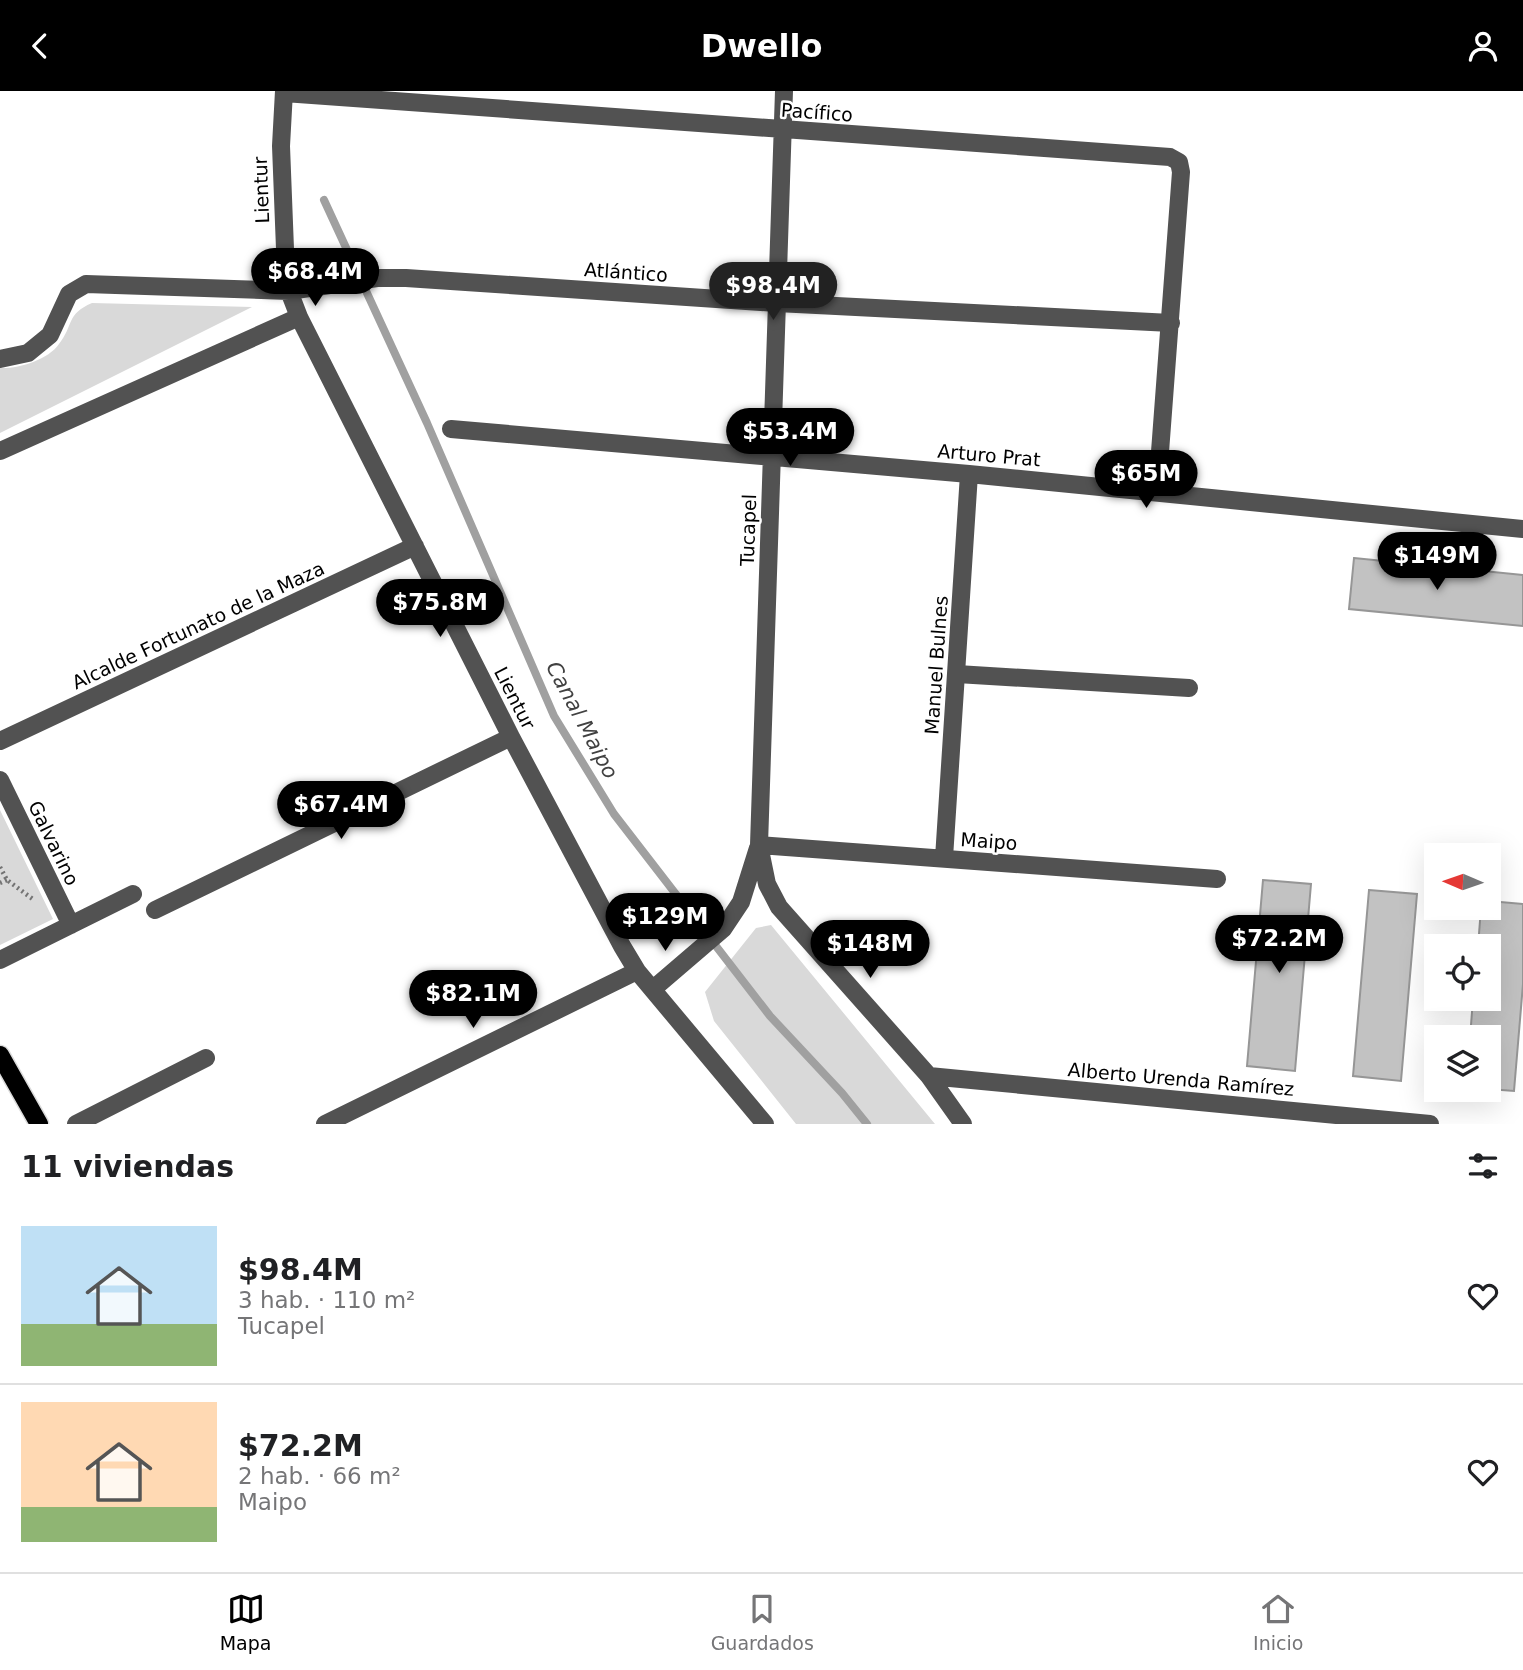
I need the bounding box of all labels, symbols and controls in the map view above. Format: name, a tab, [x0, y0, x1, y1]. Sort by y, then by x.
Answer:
icon: back	[21, 27, 59, 65]
text: Dwello	[701, 27, 822, 65]
icon: person	[1464, 27, 1502, 65]
street label: Pacífico	[780, 99, 854, 125]
street label: Lientur	[249, 156, 273, 224]
pin: $68.4M	[258, 249, 372, 308]
text: $68.4M	[267, 258, 363, 284]
street label: Atlántico	[583, 258, 669, 286]
pin: $98.4M	[716, 263, 830, 322]
text: $98.4M	[725, 272, 821, 298]
pin: $53.4M	[733, 409, 847, 468]
text: $53.4M	[742, 418, 838, 444]
street label: Arturo Prat	[937, 440, 1041, 470]
pin: $65M	[1105, 451, 1187, 510]
text: $65M	[1111, 460, 1181, 486]
street label: Tucapel	[736, 494, 760, 567]
pin: $149M	[1388, 533, 1486, 592]
text: $149M	[1394, 542, 1480, 568]
street label: Alcalde Fortunato de la Maza	[68, 557, 328, 693]
pin: $75.8M	[383, 580, 497, 639]
text: $75.8M	[392, 589, 488, 615]
street label: Manuel Bulnes	[920, 595, 952, 735]
water label: Canal Maipo	[541, 657, 623, 783]
street label: Lientur	[490, 663, 540, 733]
pin: $67.4M	[284, 781, 398, 841]
text: $67.4M	[293, 791, 389, 817]
street label: Galvarino	[24, 797, 84, 889]
street label: Maipo	[960, 828, 1018, 854]
north arrow	[1424, 843, 1502, 921]
map controls	[1424, 843, 1501, 1102]
pin: $129M	[616, 893, 714, 953]
text: $129M	[622, 903, 708, 929]
pin: $72.2M	[1222, 915, 1336, 975]
pin: $148M	[821, 921, 919, 980]
text: $72.2M	[1231, 925, 1327, 951]
text: $148M	[827, 930, 913, 956]
button: locate	[1424, 934, 1501, 1011]
pin: $82.1M	[416, 971, 530, 1030]
text: $82.1M	[425, 980, 521, 1006]
button: layers	[1424, 1025, 1501, 1102]
street label: Alberto Urenda Ramírez	[1067, 1058, 1295, 1100]
icon: filters	[1464, 1147, 1502, 1185]
text: 11 viviendas	[21, 1149, 234, 1184]
text: $98.4M	[238, 1252, 363, 1287]
icon: home	[77, 1254, 161, 1338]
icon: heart	[1464, 1277, 1502, 1315]
text: 3 hab. · 110 m²	[238, 1287, 415, 1313]
text: Tucapel	[238, 1313, 325, 1339]
text: $72.2M	[238, 1428, 363, 1463]
icon: home	[77, 1430, 161, 1514]
icon: heart	[1464, 1453, 1502, 1491]
text: 2 hab. · 66 m²	[238, 1463, 401, 1489]
text: Maipo	[238, 1489, 307, 1515]
tab: Mapa	[220, 1590, 271, 1654]
tab: Guardados	[711, 1590, 814, 1654]
tab: Inicio	[1253, 1590, 1303, 1654]

